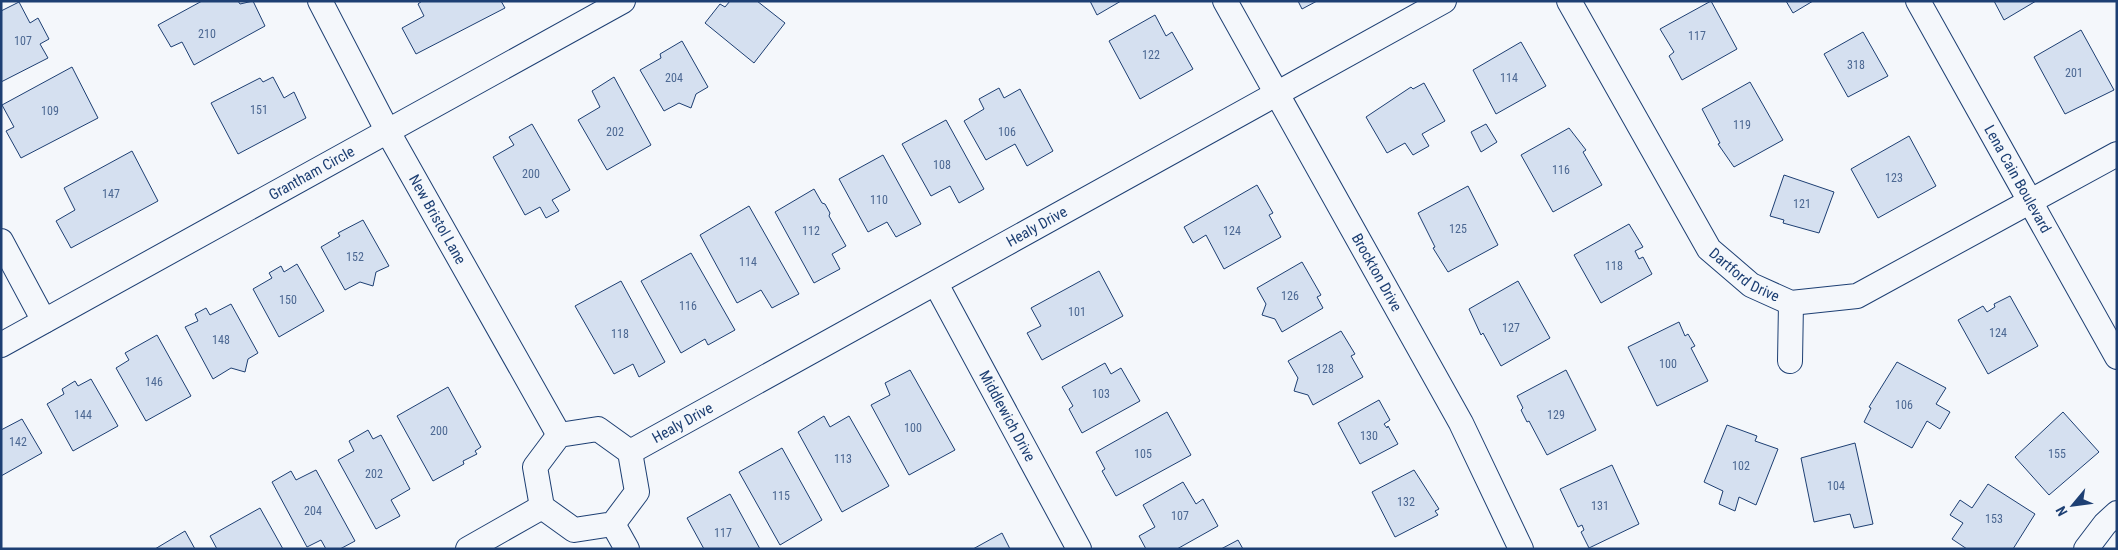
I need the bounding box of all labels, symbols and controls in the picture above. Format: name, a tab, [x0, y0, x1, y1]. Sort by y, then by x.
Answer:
house number: 210	[198, 27, 216, 41]
house number: 117	[1688, 29, 1706, 43]
house number: 107	[14, 34, 32, 48]
house number: 122	[1142, 48, 1160, 62]
house number: 318	[1847, 58, 1865, 72]
house number: 201	[2065, 66, 2083, 80]
house number: 204	[665, 71, 683, 85]
house number: 114	[1500, 71, 1518, 85]
house number: 151	[250, 103, 268, 117]
house number: 109	[41, 104, 59, 118]
house number: 119	[1733, 118, 1751, 132]
street label: Lena Cain Boulevard	[1980, 122, 2055, 236]
house number: 202	[606, 125, 624, 139]
house number: 106	[998, 125, 1016, 139]
street label: Grantham Circle	[266, 142, 358, 204]
house number: 108	[933, 158, 951, 172]
house number: 116	[1552, 163, 1570, 177]
house number: 200	[522, 167, 540, 181]
street label: New Bristol Lane	[405, 171, 470, 267]
house number: 123	[1885, 171, 1903, 185]
house number: 147	[102, 187, 120, 201]
house number: 110	[870, 193, 888, 207]
house number: 121	[1793, 197, 1811, 211]
street label: Healy Drive	[1003, 203, 1070, 251]
house number: 125	[1449, 222, 1467, 236]
house number: 112	[802, 224, 820, 238]
house number: 124	[1223, 224, 1241, 238]
street label: Brockton Drive	[1348, 230, 1406, 315]
street label: Dartford Drive	[1705, 244, 1782, 306]
house number: 152	[346, 250, 364, 264]
house number: 114	[739, 255, 757, 269]
house number: 118	[1605, 259, 1623, 273]
house number: 126	[1281, 289, 1299, 303]
house number: 150	[279, 293, 297, 307]
house number: 116	[679, 299, 697, 313]
house number: 101	[1068, 305, 1086, 319]
house number: 127	[1502, 321, 1520, 335]
house number: 124	[1989, 326, 2007, 340]
house number: 118	[611, 327, 629, 341]
house number: 148	[212, 333, 230, 347]
house number: 100	[1659, 357, 1677, 371]
house number: 128	[1316, 362, 1334, 376]
street label: Middlewich Drive	[975, 367, 1039, 465]
house number: 146	[145, 375, 163, 389]
house number: 103	[1092, 387, 1110, 401]
house number: 106	[1895, 398, 1913, 412]
street label: Healy Drive	[649, 399, 716, 447]
house number: 144	[74, 408, 92, 422]
house number: 129	[1547, 408, 1565, 422]
house number: 100	[904, 421, 922, 435]
house number: 200	[430, 424, 448, 438]
house number: 130	[1360, 429, 1378, 443]
house number: 142	[9, 435, 27, 449]
house number: 105	[1134, 447, 1152, 461]
house number: 155	[2048, 447, 2066, 461]
house number: 113	[834, 452, 852, 466]
house number: 102	[1732, 459, 1750, 473]
house number: 202	[365, 467, 383, 481]
house number: 104	[1827, 479, 1845, 493]
north arrow	[2048, 480, 2098, 530]
house number: 115	[772, 489, 790, 503]
house number: 132	[1397, 495, 1415, 509]
house number: 131	[1591, 499, 1609, 513]
house number: 204	[304, 504, 322, 518]
text: N	[2053, 504, 2071, 519]
house number: 107	[1171, 509, 1189, 523]
house number: 153	[1985, 512, 2003, 526]
house number: 117	[714, 526, 732, 540]

